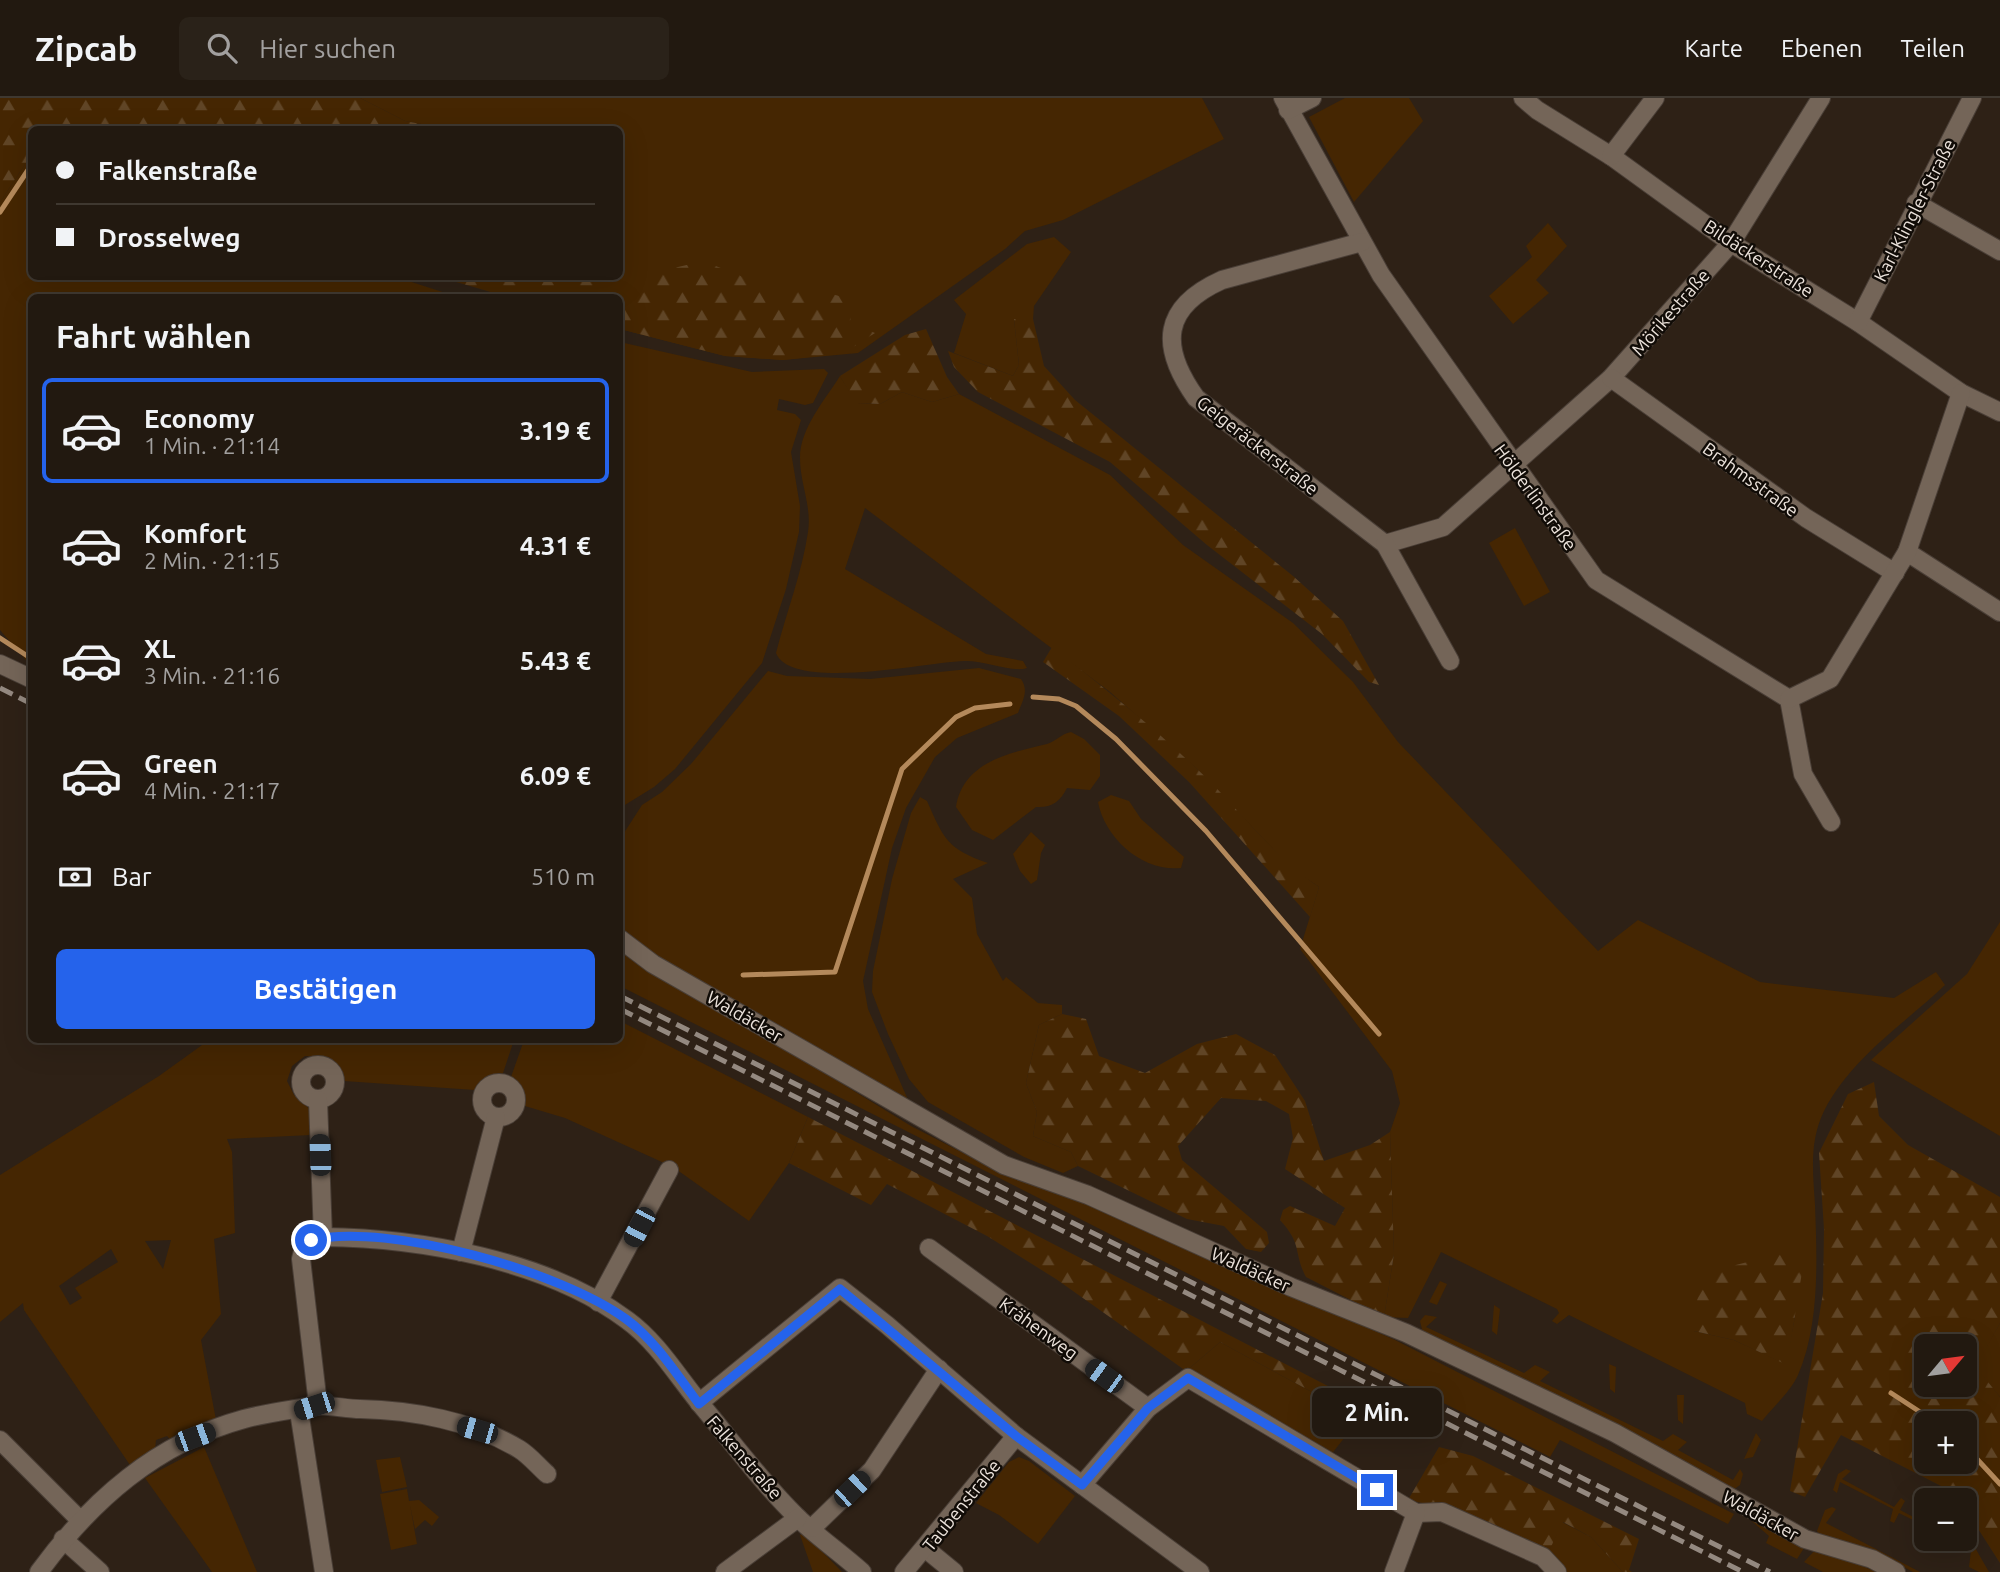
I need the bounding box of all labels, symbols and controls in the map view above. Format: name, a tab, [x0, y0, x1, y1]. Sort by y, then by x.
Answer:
search box	[179, 17, 669, 80]
icon: search	[203, 29, 241, 67]
text: Zipcab	[35, 30, 137, 67]
text: Hier suchen	[259, 34, 396, 63]
text: Karte	[1684, 35, 1743, 62]
text: Ebenen	[1781, 35, 1862, 62]
text: Teilen	[1900, 35, 1965, 62]
street label: Karl-Klingler-Straße	[1869, 135, 1959, 285]
text: Falkenstraße	[98, 156, 258, 185]
street label: Bildäckerstraße	[1701, 215, 1817, 301]
text: Drosselweg	[98, 223, 241, 252]
street label: Mörikestraße	[1627, 265, 1713, 359]
text: Fahrt wählen	[56, 318, 251, 354]
street label: Geigeräckerstraße	[1193, 391, 1323, 499]
icon: car	[60, 399, 123, 462]
text: Economy	[144, 404, 254, 433]
text: 3.19 €	[520, 416, 591, 445]
text: 1 Min. · 21:14	[144, 433, 280, 458]
street label: Brahmsstraße	[1699, 438, 1803, 520]
street label: Hölderlinstraße	[1491, 440, 1581, 554]
icon: car	[60, 514, 123, 577]
text: Komfort	[144, 519, 247, 548]
text: 4.31 €	[520, 531, 591, 560]
text: 2 Min. · 21:15	[144, 548, 280, 573]
icon: car	[60, 629, 123, 692]
text: XL	[144, 634, 175, 663]
text: 5.43 €	[520, 646, 591, 675]
text: 3 Min. · 21:16	[144, 663, 280, 688]
icon: car	[60, 744, 123, 807]
text: Green	[144, 749, 218, 778]
text: 6.09 €	[520, 761, 591, 790]
text: 4 Min. · 21:17	[144, 778, 280, 803]
icon: cash	[56, 858, 94, 896]
text: Bar	[112, 862, 152, 891]
text: 510 m	[531, 864, 595, 889]
button: Bestätigen	[56, 949, 595, 1029]
street label: Waldäcker	[704, 986, 787, 1046]
car	[309, 1134, 332, 1176]
car	[620, 1204, 659, 1250]
route start	[295, 1224, 327, 1256]
street label: Waldäcker	[1209, 1243, 1294, 1295]
street label: Krähenweg	[996, 1293, 1082, 1363]
north arrow	[1914, 1334, 1978, 1396]
map controls	[1914, 1334, 1977, 1551]
car	[1081, 1355, 1128, 1397]
callout: 2 Min.	[1312, 1388, 1442, 1438]
car	[291, 1390, 338, 1422]
text: 2 Min.	[1345, 1400, 1409, 1425]
street label: Falkenstraße	[704, 1411, 786, 1503]
button: +	[1914, 1411, 1977, 1474]
car	[454, 1414, 501, 1446]
car	[172, 1420, 219, 1454]
street label: Taubenstraße	[918, 1455, 1004, 1555]
car	[830, 1467, 875, 1511]
route end	[1361, 1474, 1393, 1506]
street label: Waldäcker	[1719, 1486, 1803, 1544]
button: −	[1914, 1488, 1977, 1551]

